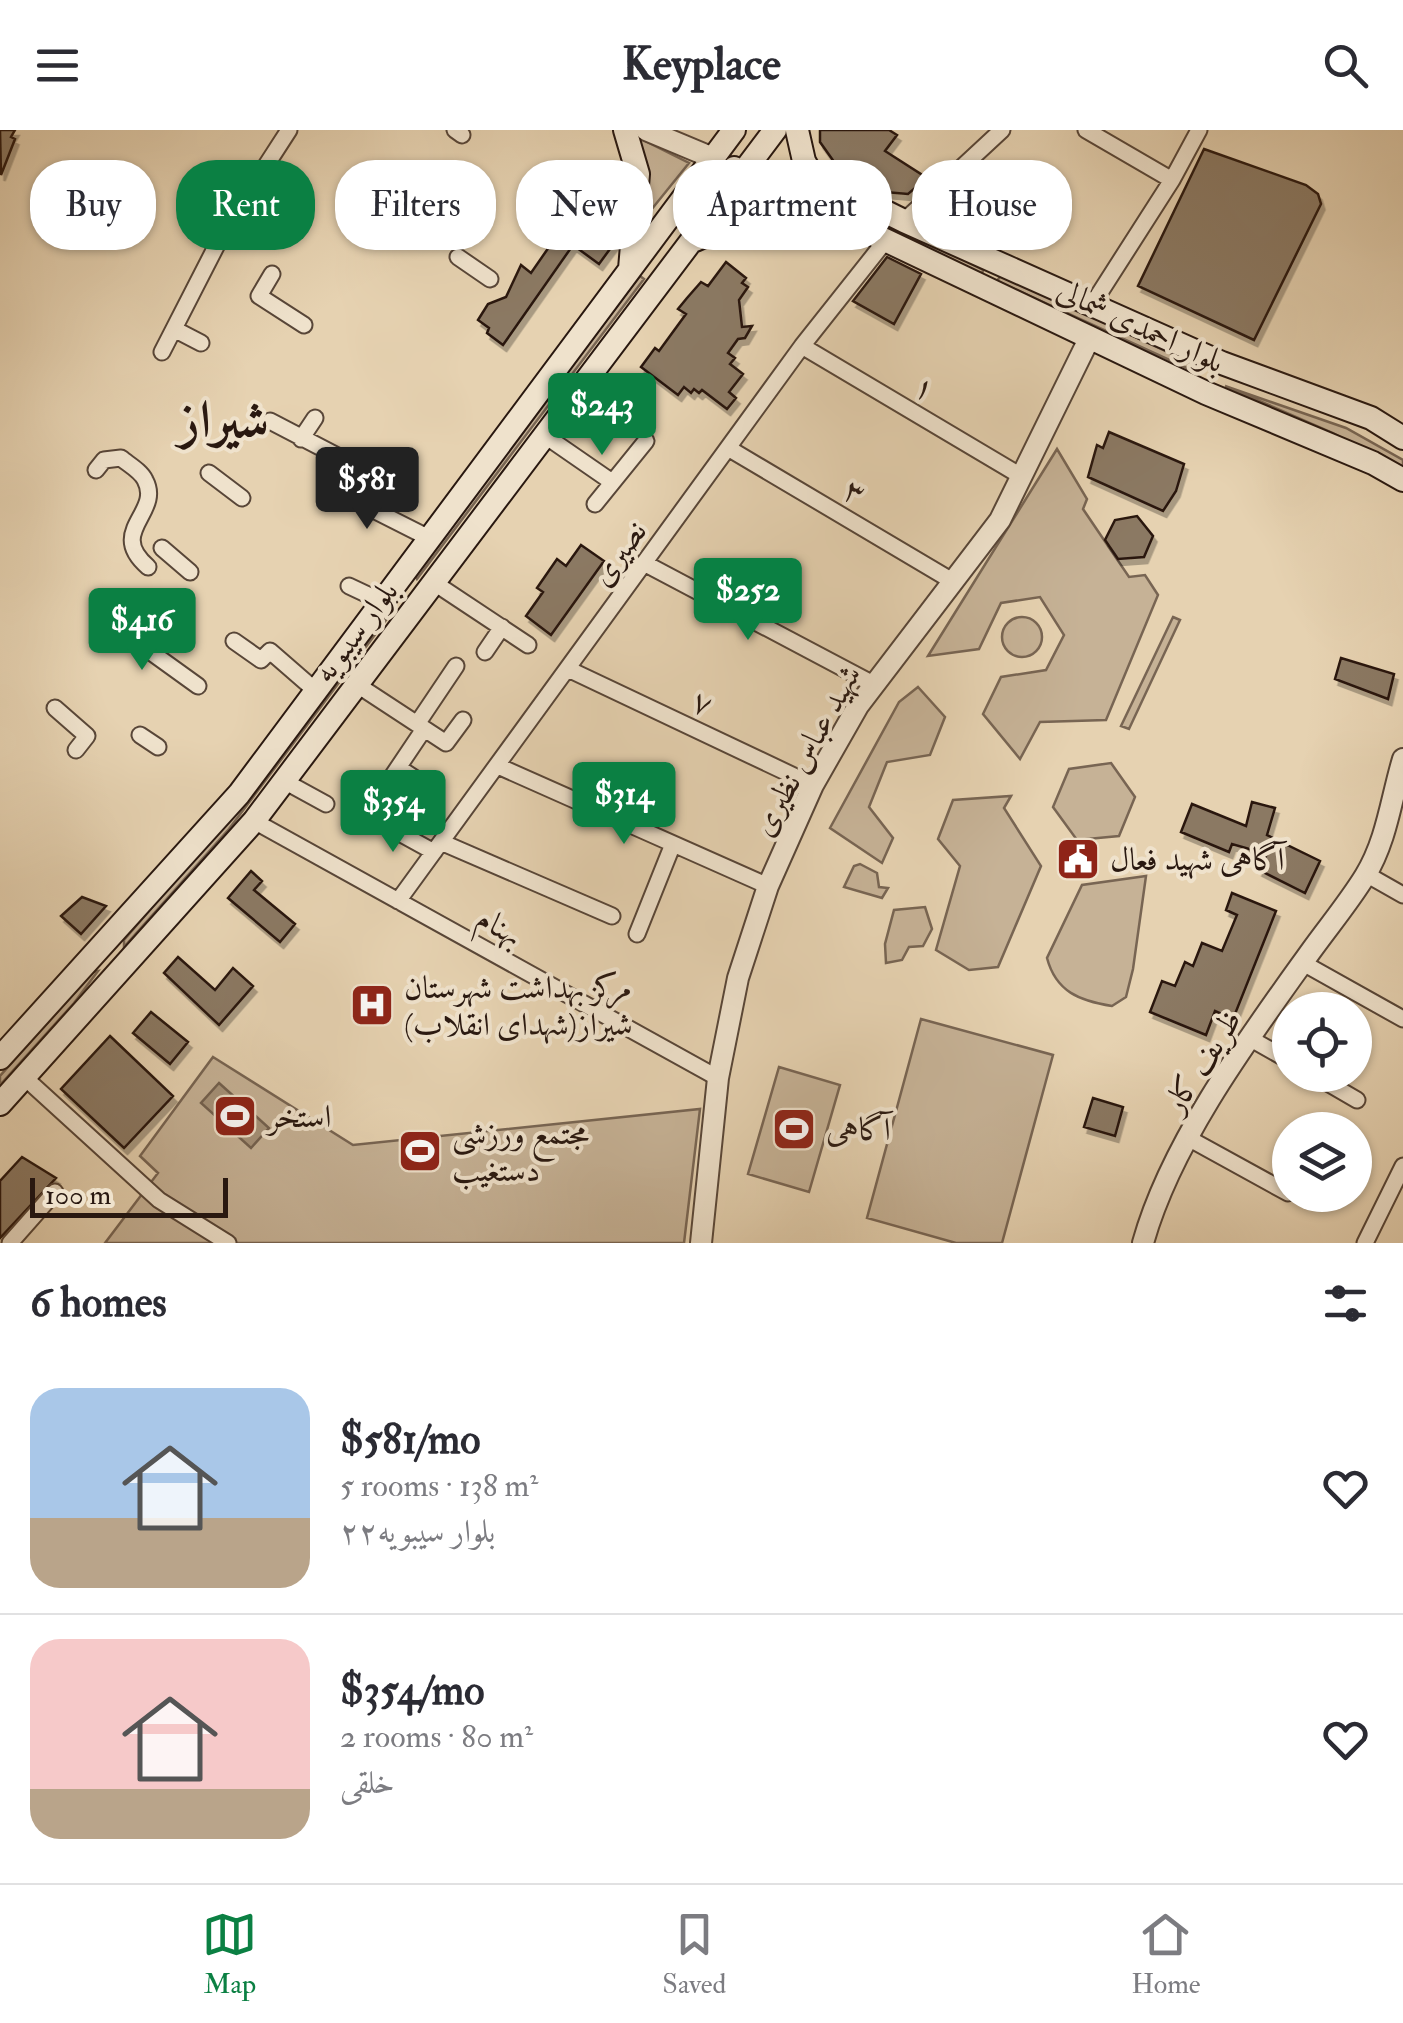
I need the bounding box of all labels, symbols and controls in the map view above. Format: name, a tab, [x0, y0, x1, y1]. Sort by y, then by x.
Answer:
text: Keyplace	[622, 37, 781, 93]
icon: menu	[30, 38, 85, 93]
icon: search	[1318, 38, 1373, 93]
chip: Buy	[30, 160, 156, 250]
chip: Rent	[176, 160, 315, 250]
chip: Filters	[335, 160, 496, 250]
chip: New	[516, 160, 653, 250]
chip: Apartment	[673, 160, 892, 250]
chip: House	[912, 160, 1072, 250]
street label: بلوار احمدی شمالی	[1051, 270, 1231, 382]
street label: ۱	[906, 366, 943, 410]
pin: $243	[543, 373, 661, 458]
text: $243	[570, 385, 634, 425]
district label: شیراز	[174, 388, 269, 453]
pin: $581	[308, 447, 426, 532]
text: $581	[338, 459, 396, 499]
street label: ۳	[836, 470, 873, 514]
street label: نصیری	[582, 513, 656, 594]
pin: $252	[689, 558, 807, 643]
text: $252	[716, 570, 780, 610]
street label: بلوار سیبویه	[304, 573, 407, 691]
pin: $416	[83, 588, 201, 673]
text: $416	[111, 600, 173, 640]
street label: شهید عباس نظیری	[743, 658, 870, 843]
street label: ۷	[686, 681, 720, 725]
pin: $314	[565, 762, 683, 847]
pin: $354	[334, 770, 452, 855]
text: $314	[594, 774, 654, 814]
text: $354	[363, 782, 423, 822]
public building icon: آگاهی شهید فعال	[1055, 836, 1101, 882]
place label: آگاهی شهید فعال	[1110, 840, 1288, 880]
street label: بهنام	[466, 898, 530, 962]
place label: مرکز بهداشت شهرستان شیراز(شهدای انقلاب)	[404, 968, 633, 1045]
hospital icon: مرکز بهداشت شهرستان شیراز(شهدای انقلاب)	[349, 982, 395, 1028]
map controls	[1272, 992, 1372, 1212]
button: locate	[1272, 992, 1372, 1092]
street label: ظریف کار	[1153, 1002, 1251, 1123]
sports icon: استخر	[212, 1093, 258, 1139]
place label: استخر	[265, 1097, 331, 1137]
sports icon: آگاهی	[771, 1106, 817, 1152]
place label: آگاهی	[826, 1110, 894, 1150]
button: layers	[1272, 1112, 1372, 1212]
place label: مجتمع ورزشی دستغیب	[452, 1114, 589, 1191]
sports icon: مجتمع ورزشی دستغیب	[397, 1128, 443, 1174]
scale bar	[30, 1173, 228, 1218]
text: 100 m	[45, 1178, 111, 1213]
icon: filters	[1318, 1276, 1373, 1331]
text: 6 homes	[30, 1277, 167, 1329]
text: $581/mo	[340, 1414, 481, 1466]
icon: home	[110, 1428, 230, 1548]
icon: heart	[1318, 1461, 1373, 1516]
text: 5 rooms · 138 m²	[340, 1466, 538, 1506]
text: بلوار سیبویه۲۲	[340, 1512, 495, 1552]
text: $354/mo	[340, 1665, 484, 1717]
icon: home	[110, 1679, 230, 1799]
icon: heart	[1318, 1712, 1373, 1767]
text: 2 rooms · 80 m²	[340, 1717, 533, 1757]
text: خلقی	[340, 1763, 395, 1803]
tab: Map	[202, 1907, 257, 2002]
tab: Saved	[662, 1907, 726, 2002]
tab: Home	[1131, 1907, 1201, 2002]

